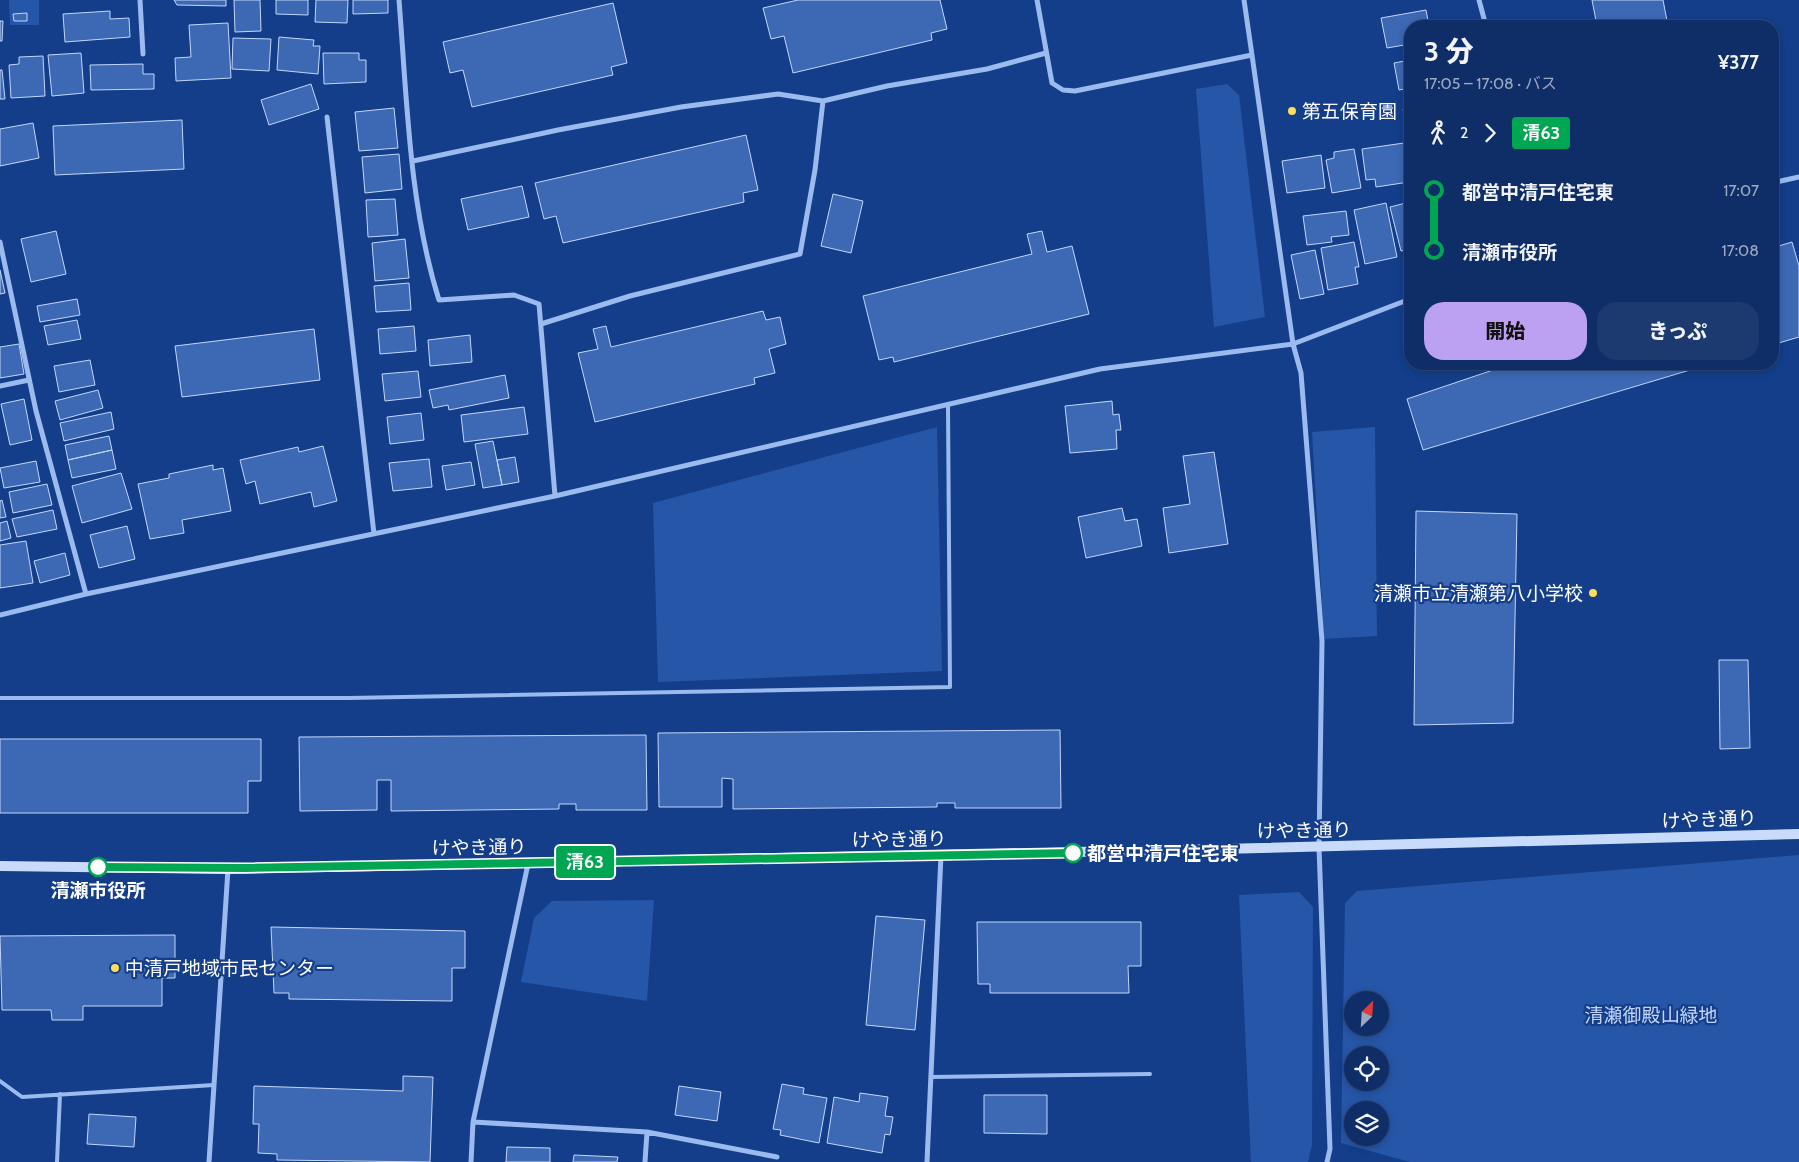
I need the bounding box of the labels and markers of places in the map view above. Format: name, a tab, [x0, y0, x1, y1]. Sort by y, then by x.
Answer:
place label: 第五保育園	[1302, 100, 1397, 123]
marker: 第五保育園	[1286, 105, 1298, 117]
place label: 清瀬市立清瀬第八小学校	[1374, 582, 1583, 605]
marker: 清瀬市立清瀬第八小学校	[1587, 587, 1599, 599]
place label: 都営中清戸住宅東	[1087, 842, 1239, 865]
marker: 都営中清戸住宅東	[1063, 843, 1083, 863]
marker: 清瀬市役所	[88, 857, 108, 877]
place label: 清瀬市役所	[50, 879, 146, 902]
place label: 中清戸地域市民センター	[125, 957, 334, 980]
marker: 中清戸地域市民センター	[109, 962, 121, 974]

